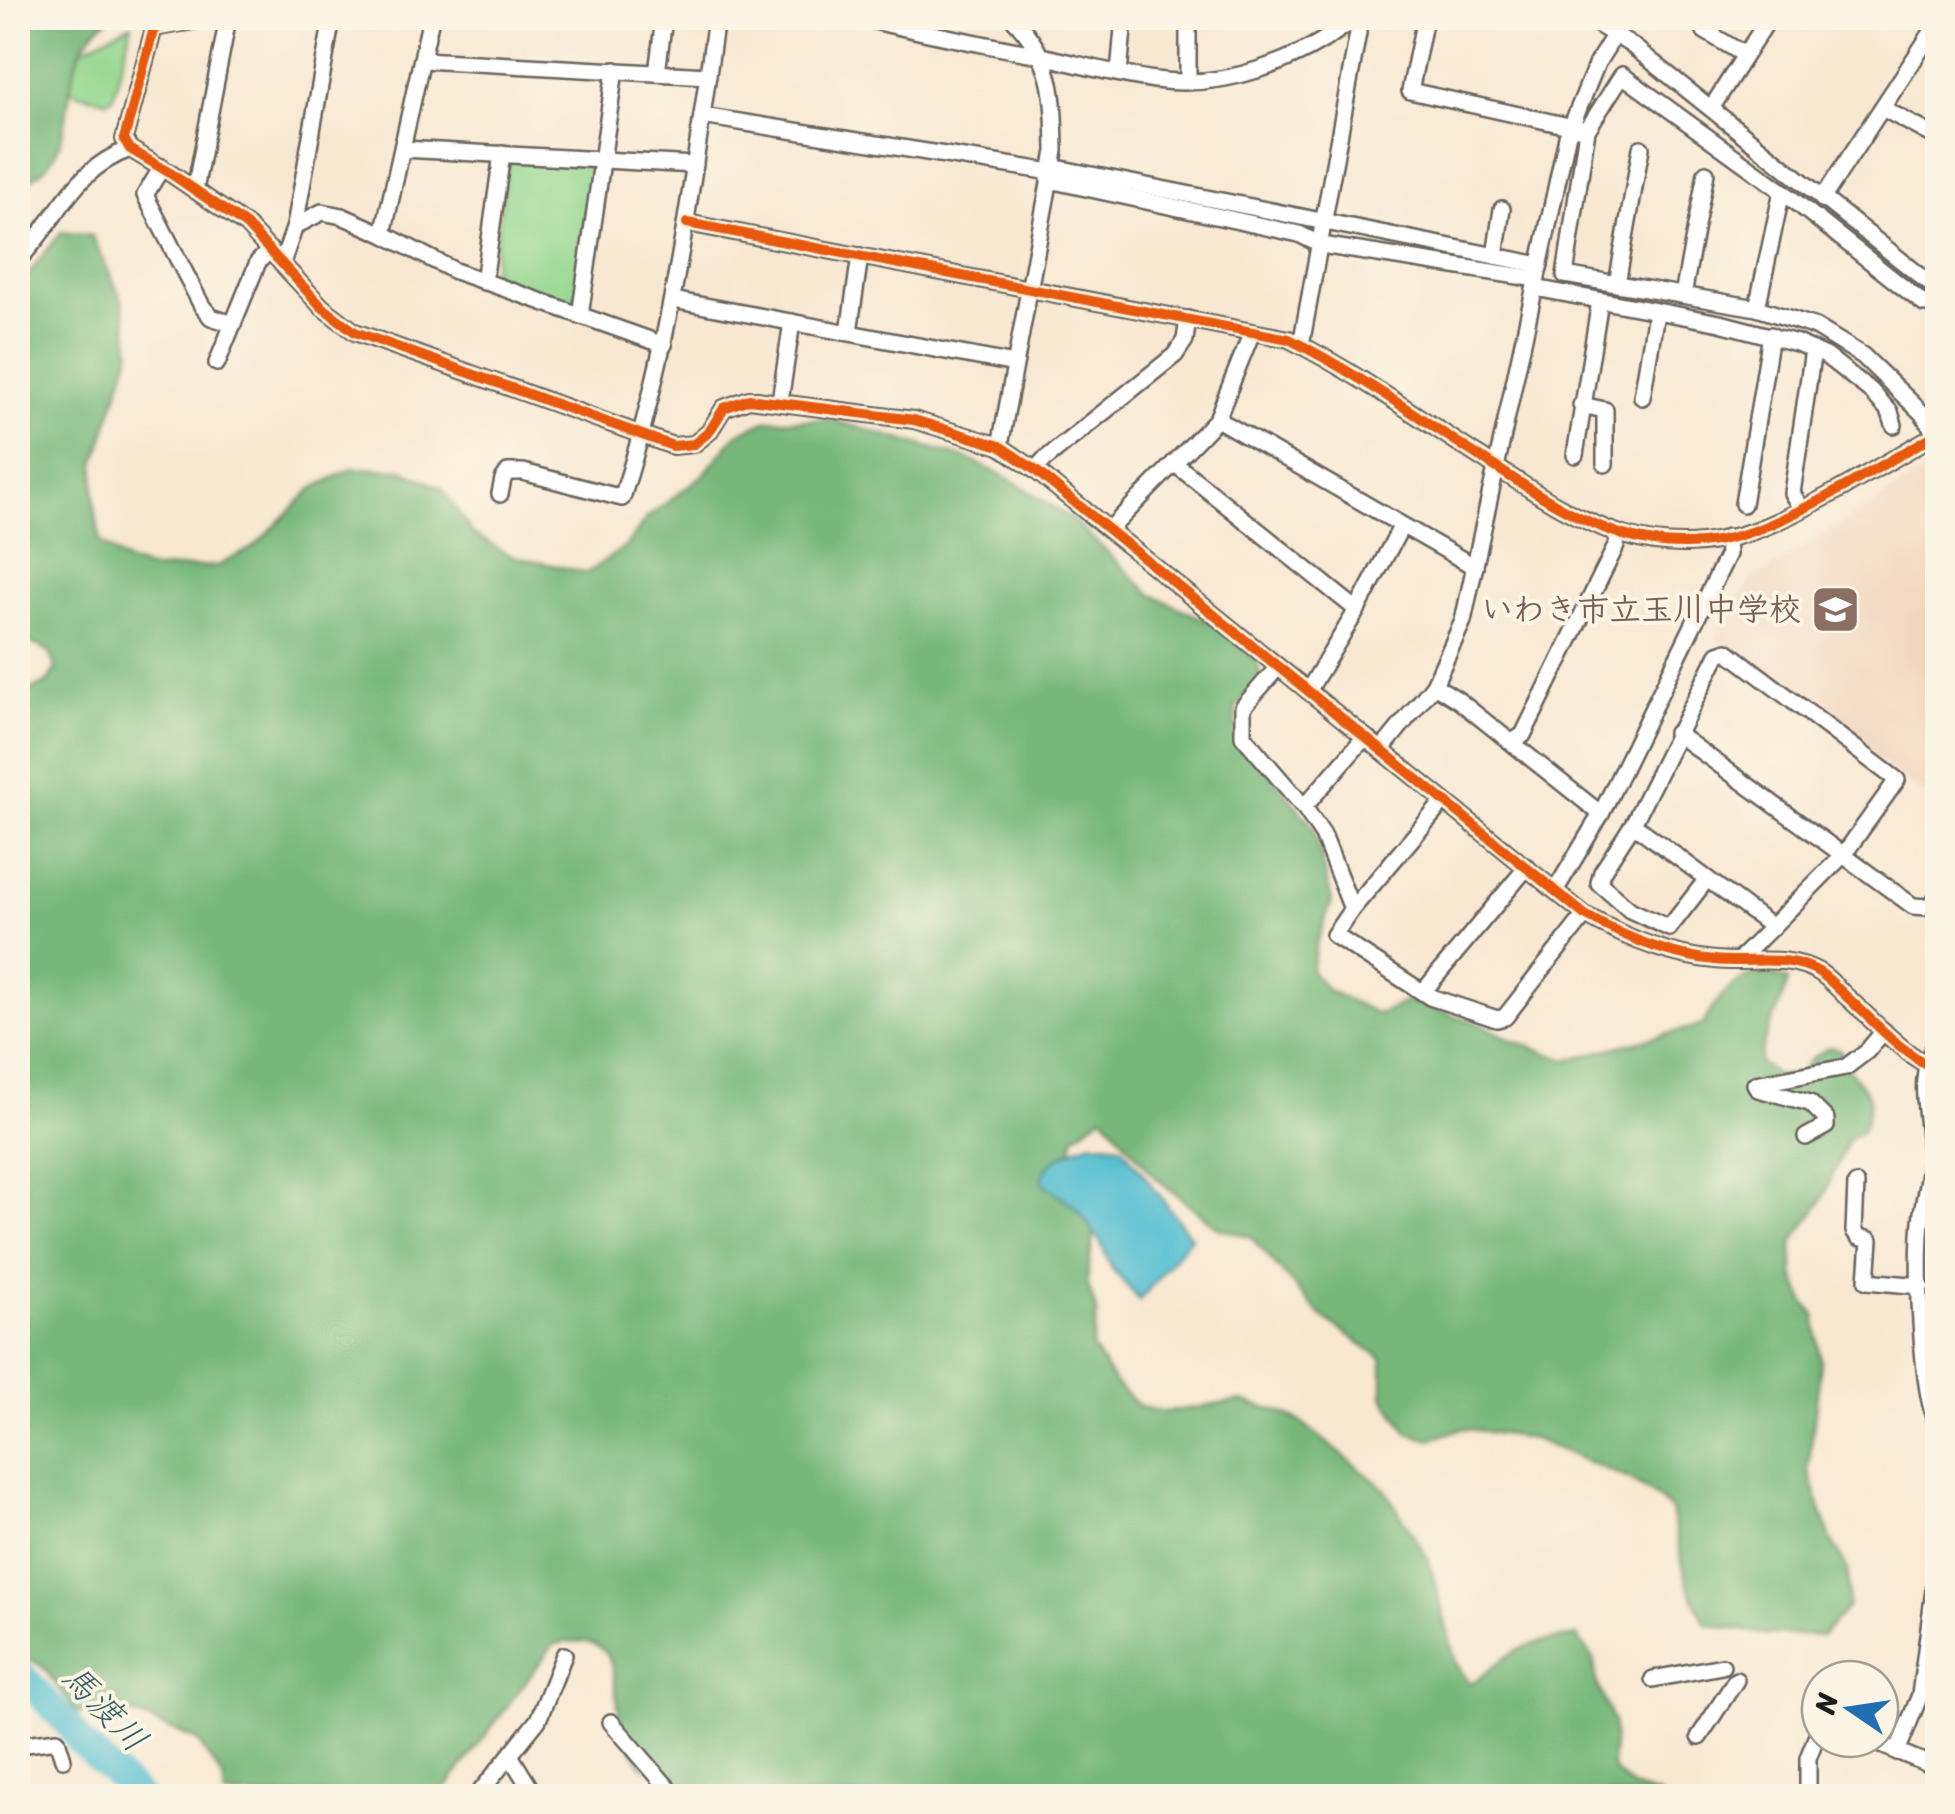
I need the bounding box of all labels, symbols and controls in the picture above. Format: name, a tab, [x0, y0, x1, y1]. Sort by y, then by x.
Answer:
place label: いわき市立玉川中学校	[1481, 581, 1801, 638]
school or university icon: いわき市立玉川中学校	[1810, 583, 1862, 635]
water label: 馬渡川	[46, 1649, 164, 1767]
north arrow	[1800, 1659, 1900, 1759]
text: N	[1800, 1688, 1852, 1719]

